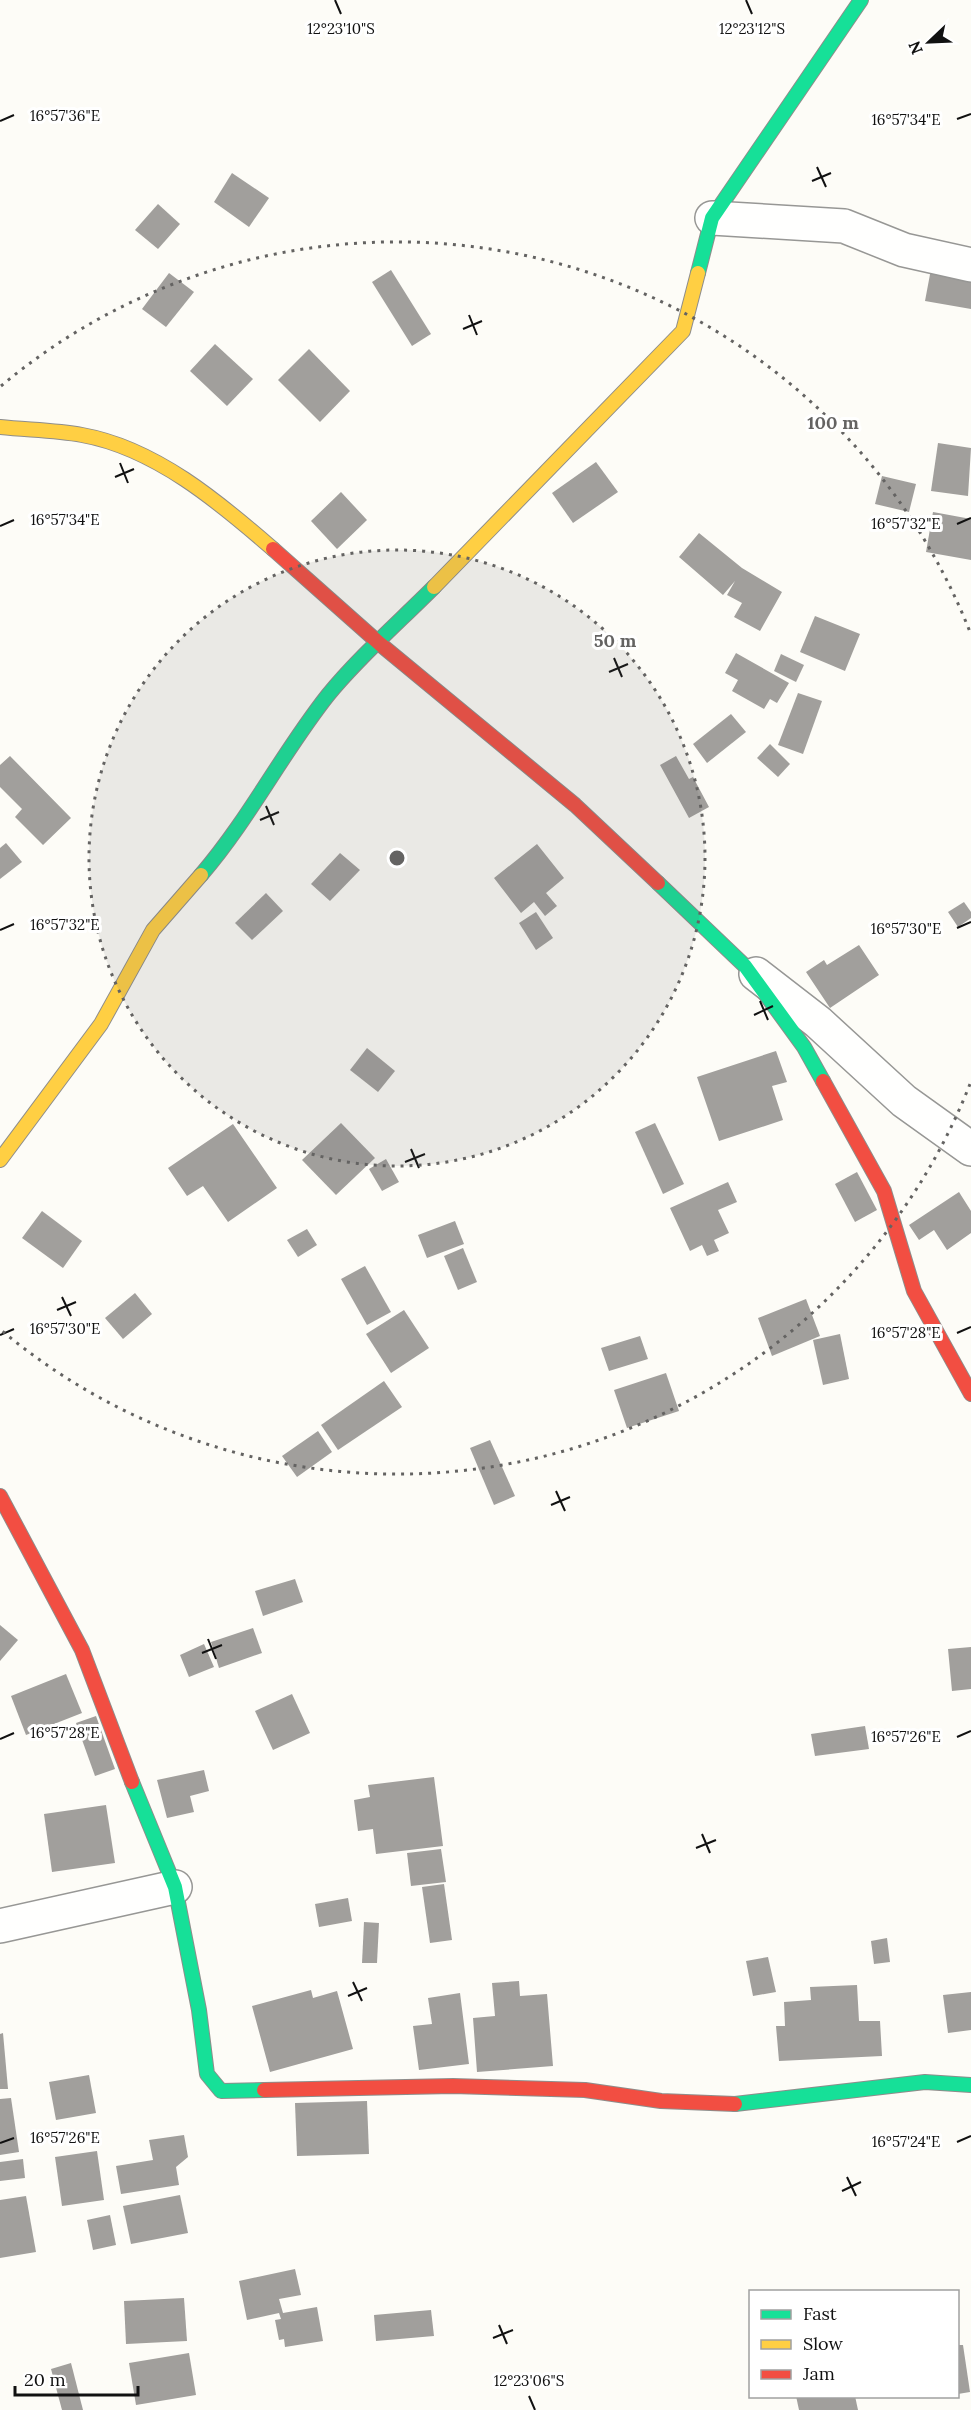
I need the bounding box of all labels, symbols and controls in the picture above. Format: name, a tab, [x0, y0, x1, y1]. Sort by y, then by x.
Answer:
north arrow	[899, 12, 959, 72]
text: 12°23'10"S	[307, 19, 375, 38]
text: 12°23'12"S	[719, 19, 785, 38]
text: N	[904, 38, 927, 57]
text: 16°57'36"E	[30, 106, 100, 125]
text: 16°57'34"E	[871, 110, 941, 129]
text: 100 m	[807, 411, 859, 434]
text: 16°57'34"E	[30, 510, 100, 529]
text: 16°57'32"E	[871, 514, 941, 533]
text: 50 m	[594, 629, 637, 652]
centre of rings	[387, 848, 407, 868]
text: 16°57'32"E	[30, 915, 100, 934]
text: 16°57'30"E	[871, 919, 941, 938]
text: 16°57'30"E	[30, 1319, 100, 1338]
text: 16°57'28"E	[871, 1323, 941, 1342]
text: 16°57'28"E	[30, 1723, 100, 1742]
text: 16°57'26"E	[871, 1727, 941, 1746]
text: 16°57'26"E	[30, 2128, 100, 2147]
text: 16°57'24"E	[872, 2132, 940, 2151]
legend	[749, 2290, 959, 2398]
text: Fast	[803, 2302, 837, 2325]
text: Slow	[803, 2332, 843, 2355]
scale bar	[15, 2359, 138, 2397]
text: Jam	[802, 2362, 835, 2385]
text: 20 m	[24, 2368, 66, 2391]
text: 12°23'06"S	[494, 2371, 564, 2390]

